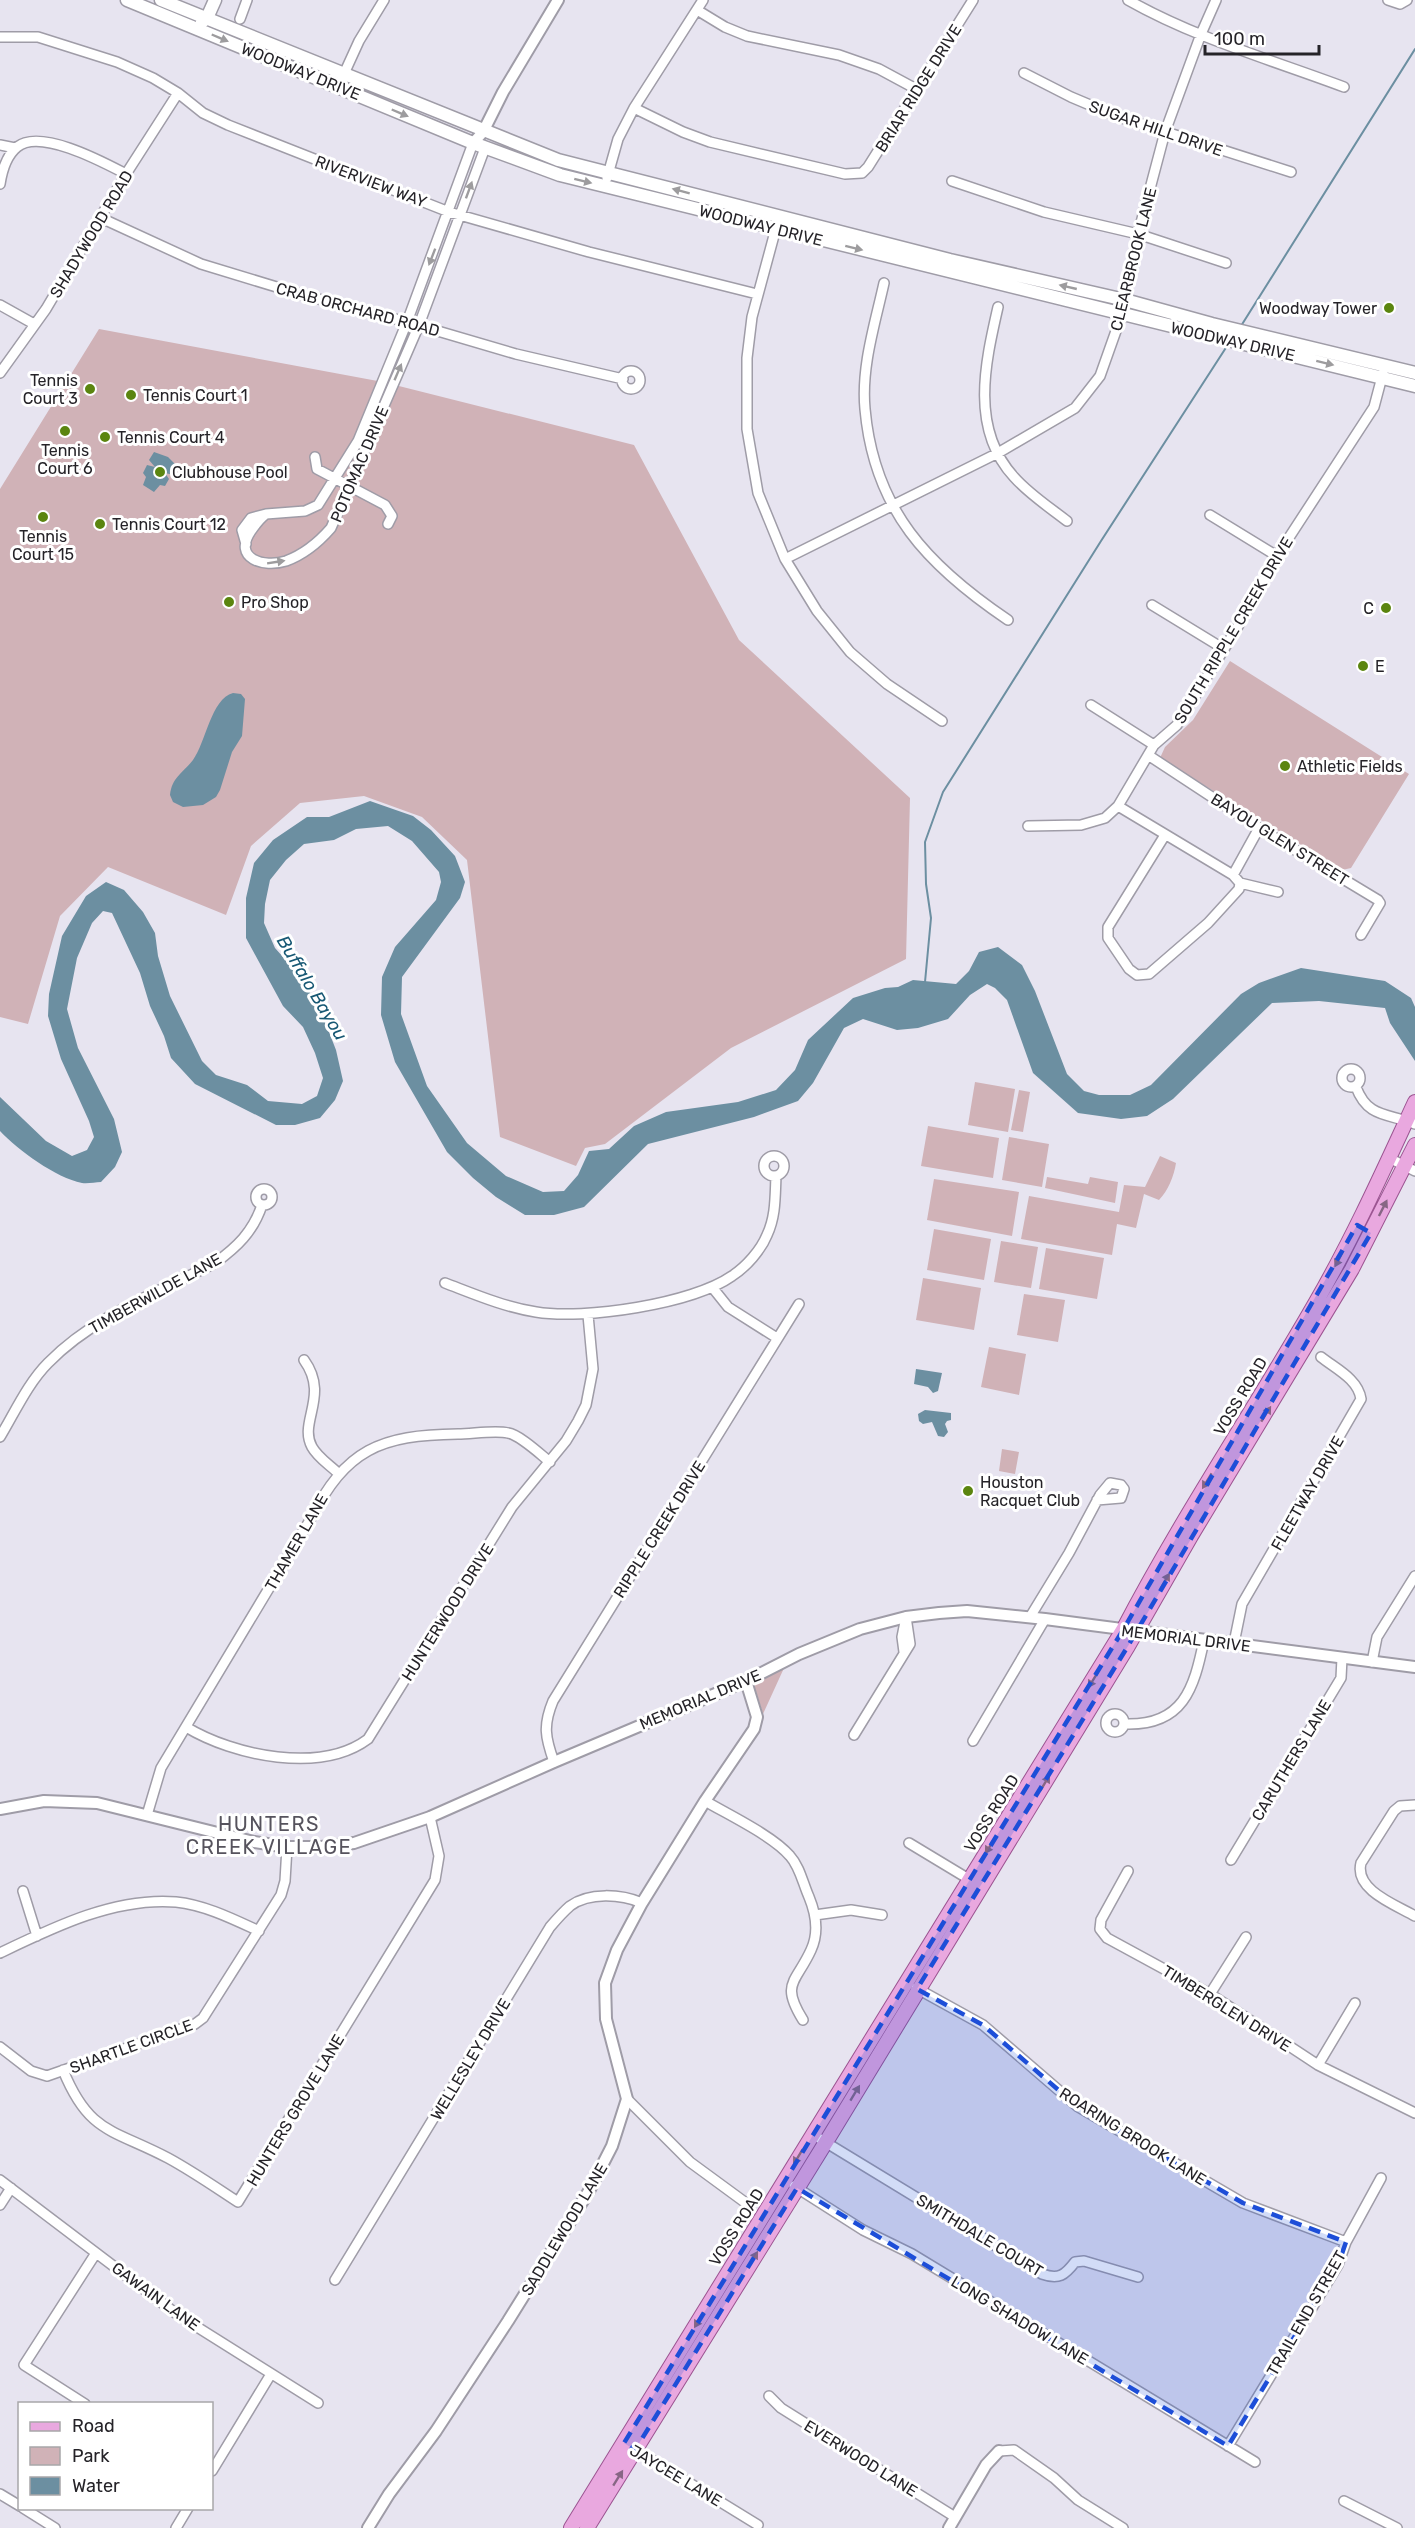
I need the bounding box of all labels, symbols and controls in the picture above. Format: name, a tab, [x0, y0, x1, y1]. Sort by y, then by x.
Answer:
scale bar	[1205, 18, 1319, 56]
street label: BRIAR RIDGE DRIVE	[871, 21, 965, 156]
text: 100 m	[1214, 28, 1265, 50]
one-way arrow	[212, 33, 230, 43]
street label: WOODWAY DRIVE	[238, 39, 363, 104]
street label: SUGAR HILL DRIVE	[1086, 97, 1225, 160]
one-way arrow	[392, 108, 409, 117]
street label: RIVERVIEW WAY	[312, 151, 429, 212]
street label: SHADYWOOD ROAD	[46, 167, 137, 301]
one-way arrow	[574, 176, 592, 186]
one-way arrow	[465, 181, 474, 199]
street label: CLEARBROOK LANE	[1106, 185, 1161, 333]
one-way arrow	[672, 186, 691, 196]
street label: WOODWAY DRIVE	[697, 201, 825, 250]
one-way arrow	[844, 243, 863, 253]
one-way arrow	[427, 248, 436, 266]
street label: CRAB ORCHARD ROAD	[274, 278, 442, 341]
one-way arrow	[1058, 282, 1077, 292]
place label: Woodway Tower	[1259, 299, 1377, 318]
marker: Woodway Tower	[1382, 301, 1396, 315]
street label: WOODWAY DRIVE	[1169, 318, 1297, 365]
one-way arrow	[1316, 359, 1334, 369]
one-way arrow	[394, 363, 403, 380]
place label: Tennis Court 3	[23, 371, 78, 408]
marker: Tennis Court 3	[83, 382, 97, 396]
place label: Tennis Court 1	[143, 386, 248, 405]
marker: Tennis Court 1	[124, 388, 138, 402]
street label: POTOMAC DRIVE	[326, 403, 393, 525]
marker: Tennis Court 6	[58, 424, 72, 438]
place label: Tennis Court 4	[117, 428, 225, 447]
marker: Tennis Court 4	[98, 430, 112, 444]
place label: Tennis Court 6	[37, 441, 93, 478]
place label: Clubhouse Pool	[172, 463, 288, 482]
marker: Clubhouse Pool	[153, 465, 167, 479]
marker: Tennis Court 15	[36, 510, 50, 524]
place label: Tennis Court 12	[112, 515, 226, 534]
marker: Tennis Court 12	[93, 517, 107, 531]
place label: Tennis Court 15	[12, 527, 74, 564]
street label: SOUTH RIPPLE CREEK DRIVE	[1170, 533, 1297, 727]
one-way arrow	[267, 558, 286, 567]
place label: Pro Shop	[241, 593, 309, 612]
marker: Pro Shop	[222, 595, 236, 609]
place label: C	[1363, 599, 1374, 618]
marker: C	[1379, 601, 1393, 615]
place label: E	[1375, 657, 1385, 676]
marker: E	[1356, 659, 1370, 673]
place label: Athletic Fields	[1297, 757, 1403, 776]
marker: Athletic Fields	[1278, 759, 1292, 773]
street label: BAYOU GLEN STREET	[1207, 789, 1352, 890]
water label: Buffalo Bayou	[272, 932, 352, 1045]
one-way arrow	[1378, 1200, 1388, 1217]
street label: TIMBERWILDE LANE	[86, 1249, 225, 1338]
one-way arrow	[1334, 1251, 1344, 1268]
street label: VOSS ROAD	[1210, 1354, 1271, 1439]
one-way arrow	[1260, 1406, 1271, 1422]
street label: FLEETWAY DRIVE	[1267, 1433, 1348, 1554]
street label: RIPPLE CREEK DRIVE	[610, 1457, 709, 1601]
place label: Houston Racquet Club	[980, 1473, 1080, 1510]
one-way arrow	[1202, 1473, 1213, 1489]
marker: Houston Racquet Club	[961, 1484, 975, 1498]
street label: THAMER LANE	[261, 1490, 332, 1594]
street label: HUNTERWOOD DRIVE	[397, 1540, 497, 1684]
one-way arrow	[1160, 1572, 1170, 1589]
street label: MEMORIAL DRIVE	[1120, 1621, 1252, 1656]
street label: MEMORIAL DRIVE	[637, 1665, 764, 1734]
one-way arrow	[1087, 1672, 1098, 1688]
street label: CARUTHERS LANE	[1248, 1696, 1335, 1824]
street label: VOSS ROAD	[960, 1771, 1023, 1855]
one-way arrow	[1040, 1775, 1051, 1791]
district label: HUNTERS CREEK VILLAGE	[186, 1812, 352, 1859]
one-way arrow	[985, 1838, 996, 1854]
street label: TIMBERGLEN DRIVE	[1159, 1961, 1294, 2056]
street label: WELLESLEY DRIVE	[427, 1995, 514, 2124]
street label: SHARTLE CIRCLE	[67, 2015, 195, 2077]
street label: HUNTERS GROVE LANE	[243, 2031, 348, 2190]
street label: ROARING BROOK LANE	[1056, 2083, 1210, 2189]
one-way arrow	[850, 2085, 861, 2101]
one-way arrow	[793, 2149, 804, 2165]
street label: SADDLEWOOD LANE	[517, 2160, 611, 2299]
street label: VOSS ROAD	[705, 2185, 768, 2269]
street label: SMITHDALE COURT	[913, 2190, 1046, 2281]
street label: TRAIL END STREET	[1263, 2247, 1350, 2379]
one-way arrow	[747, 2251, 758, 2267]
street label: GAWAIN LANE	[108, 2258, 203, 2335]
street label: LONG SHADOW LANE	[948, 2272, 1092, 2369]
one-way arrow	[693, 2312, 704, 2328]
legend	[18, 2402, 213, 2510]
text: Road	[72, 2415, 115, 2437]
street label: EVERWOOD LANE	[801, 2416, 921, 2501]
street label: JAYCEE LANE	[626, 2441, 725, 2510]
text: Park	[72, 2445, 110, 2467]
one-way arrow	[612, 2470, 623, 2487]
text: Water	[72, 2475, 120, 2497]

